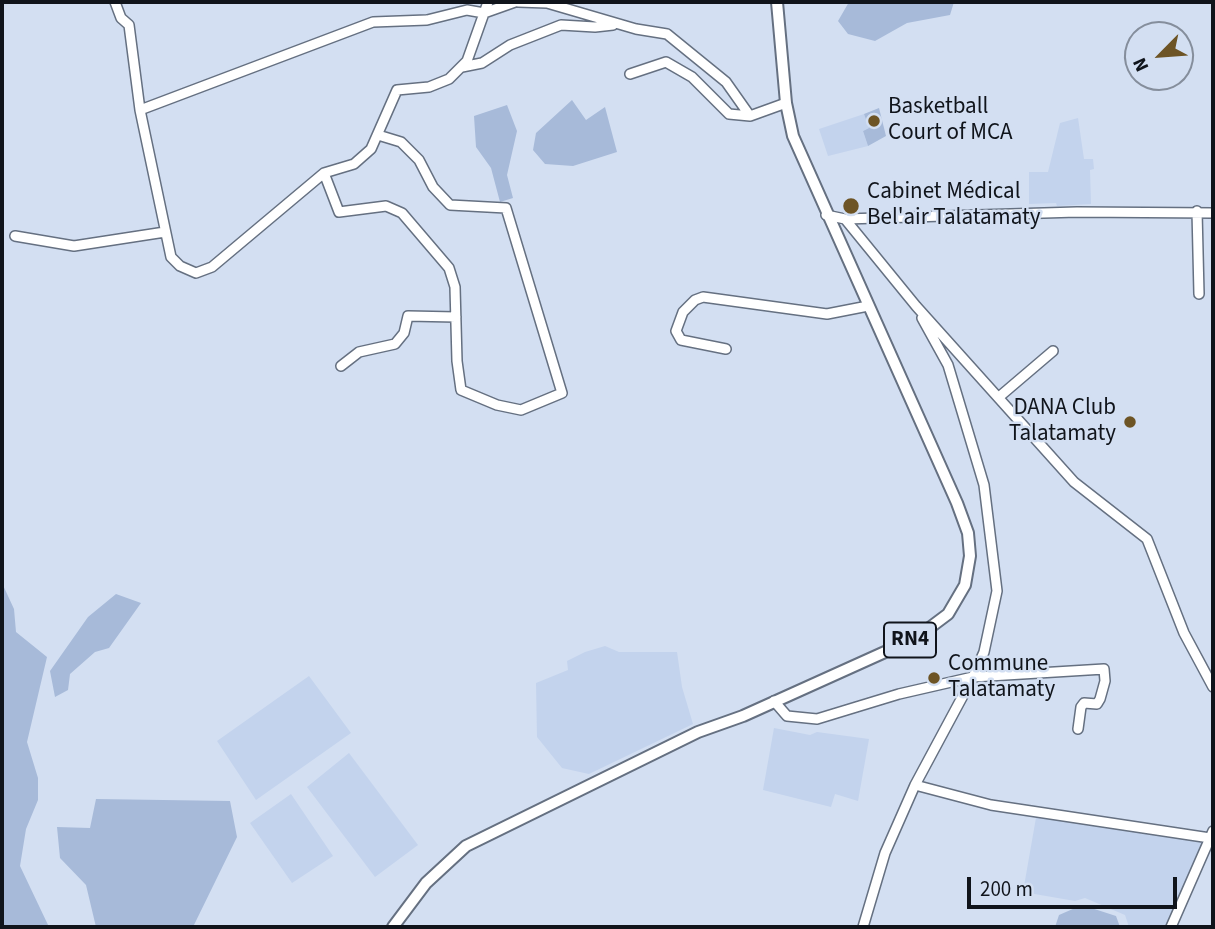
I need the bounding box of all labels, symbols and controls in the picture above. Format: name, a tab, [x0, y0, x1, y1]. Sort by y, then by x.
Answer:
north arrow	[1124, 21, 1194, 91]
text: N	[1126, 53, 1156, 76]
place label: Basketball Court of MCA	[888, 94, 1013, 148]
marker: Basketball Court of MCA	[866, 113, 882, 129]
place label: Cabinet Médical Bel'air Talatamaty	[867, 179, 1040, 233]
marker: Cabinet Médical Bel'air Talatamaty	[841, 196, 861, 216]
place label: DANA Club Talatamaty	[1009, 395, 1116, 449]
marker: DANA Club Talatamaty	[1122, 414, 1138, 430]
road number: RN4	[884, 622, 936, 658]
place label: Commune Talatamaty	[948, 651, 1055, 705]
marker: Commune Talatamaty	[926, 670, 942, 686]
scale bar	[970, 862, 1180, 906]
text: 200 m	[980, 874, 1033, 904]

